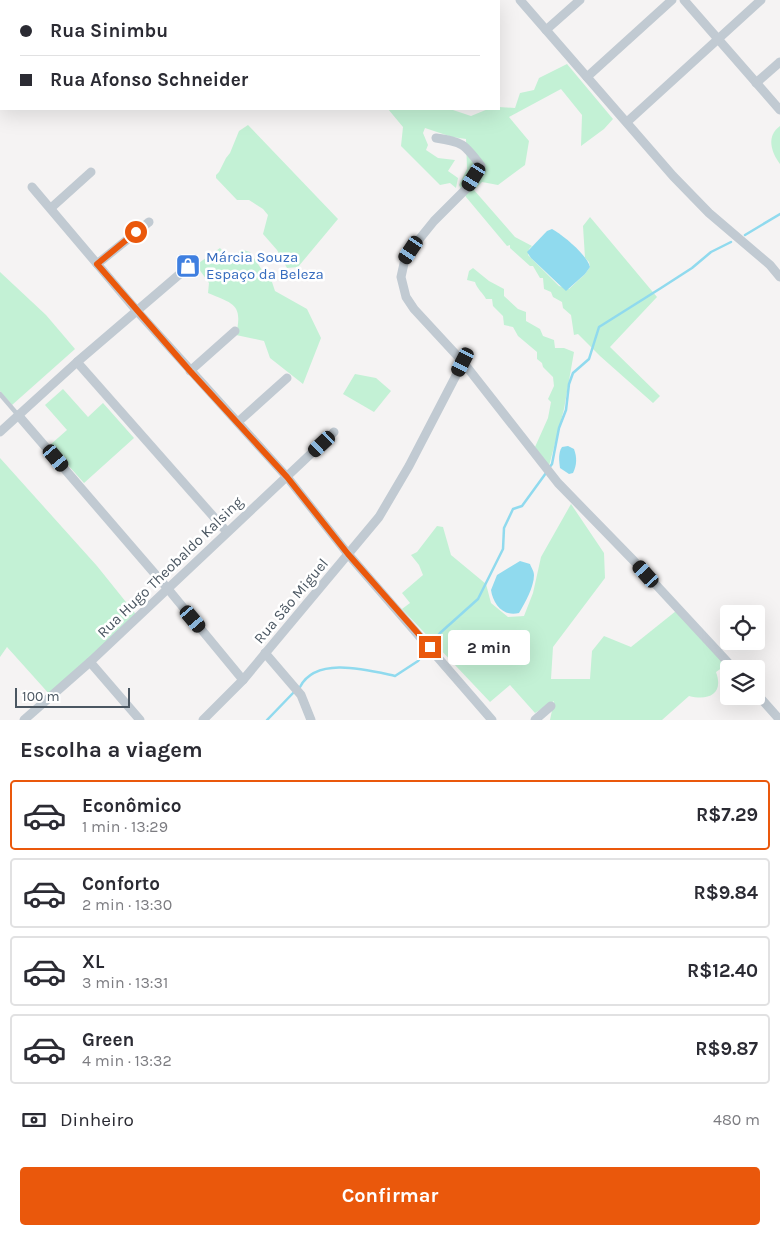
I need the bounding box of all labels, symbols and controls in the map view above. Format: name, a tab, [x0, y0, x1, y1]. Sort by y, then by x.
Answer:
text: Rua Sinimbu	[50, 20, 168, 42]
text: Rua Afonso Schneider	[50, 69, 248, 91]
car	[459, 160, 488, 194]
route start	[125, 221, 147, 243]
car	[396, 233, 425, 267]
place label: Márcia Souza Espaço da Beleza	[206, 248, 324, 283]
shop icon: Márcia Souza Espaço da Beleza	[175, 253, 201, 279]
car	[449, 345, 476, 379]
car	[305, 428, 338, 460]
car	[40, 442, 71, 474]
street label: Rua Hugo Theobaldo Kalsing	[93, 492, 247, 641]
street label: Rua São Miguel	[250, 555, 332, 647]
car	[630, 558, 661, 590]
car	[177, 603, 208, 635]
map controls	[720, 605, 765, 705]
button: locate	[720, 605, 765, 650]
callout: 2 min	[448, 630, 530, 664]
route end	[419, 636, 441, 658]
text: 2 min	[467, 638, 511, 657]
button: layers	[720, 660, 765, 705]
scale bar	[15, 685, 130, 708]
text: 100 m	[22, 688, 60, 705]
text: Escolha a viagem	[20, 737, 203, 763]
icon: car	[22, 793, 67, 838]
text: Econômico	[82, 795, 182, 817]
text: R$7.29	[696, 804, 758, 826]
text: 1 min · 13:29	[82, 817, 168, 836]
icon: car	[22, 871, 67, 916]
text: Conforto	[82, 873, 160, 895]
text: R$9.84	[693, 882, 758, 904]
text: 2 min · 13:30	[82, 895, 172, 914]
icon: car	[22, 949, 67, 994]
text: XL	[82, 951, 104, 973]
text: R$12.40	[687, 960, 758, 982]
text: 3 min · 13:31	[82, 973, 168, 992]
icon: car	[22, 1027, 67, 1072]
text: Green	[82, 1029, 134, 1051]
text: R$9.87	[695, 1038, 758, 1060]
text: 4 min · 13:32	[82, 1051, 172, 1070]
icon: cash	[20, 1106, 48, 1134]
text: Dinheiro	[60, 1109, 134, 1131]
text: 480 m	[713, 1110, 760, 1129]
button: Confirmar	[20, 1167, 760, 1225]

